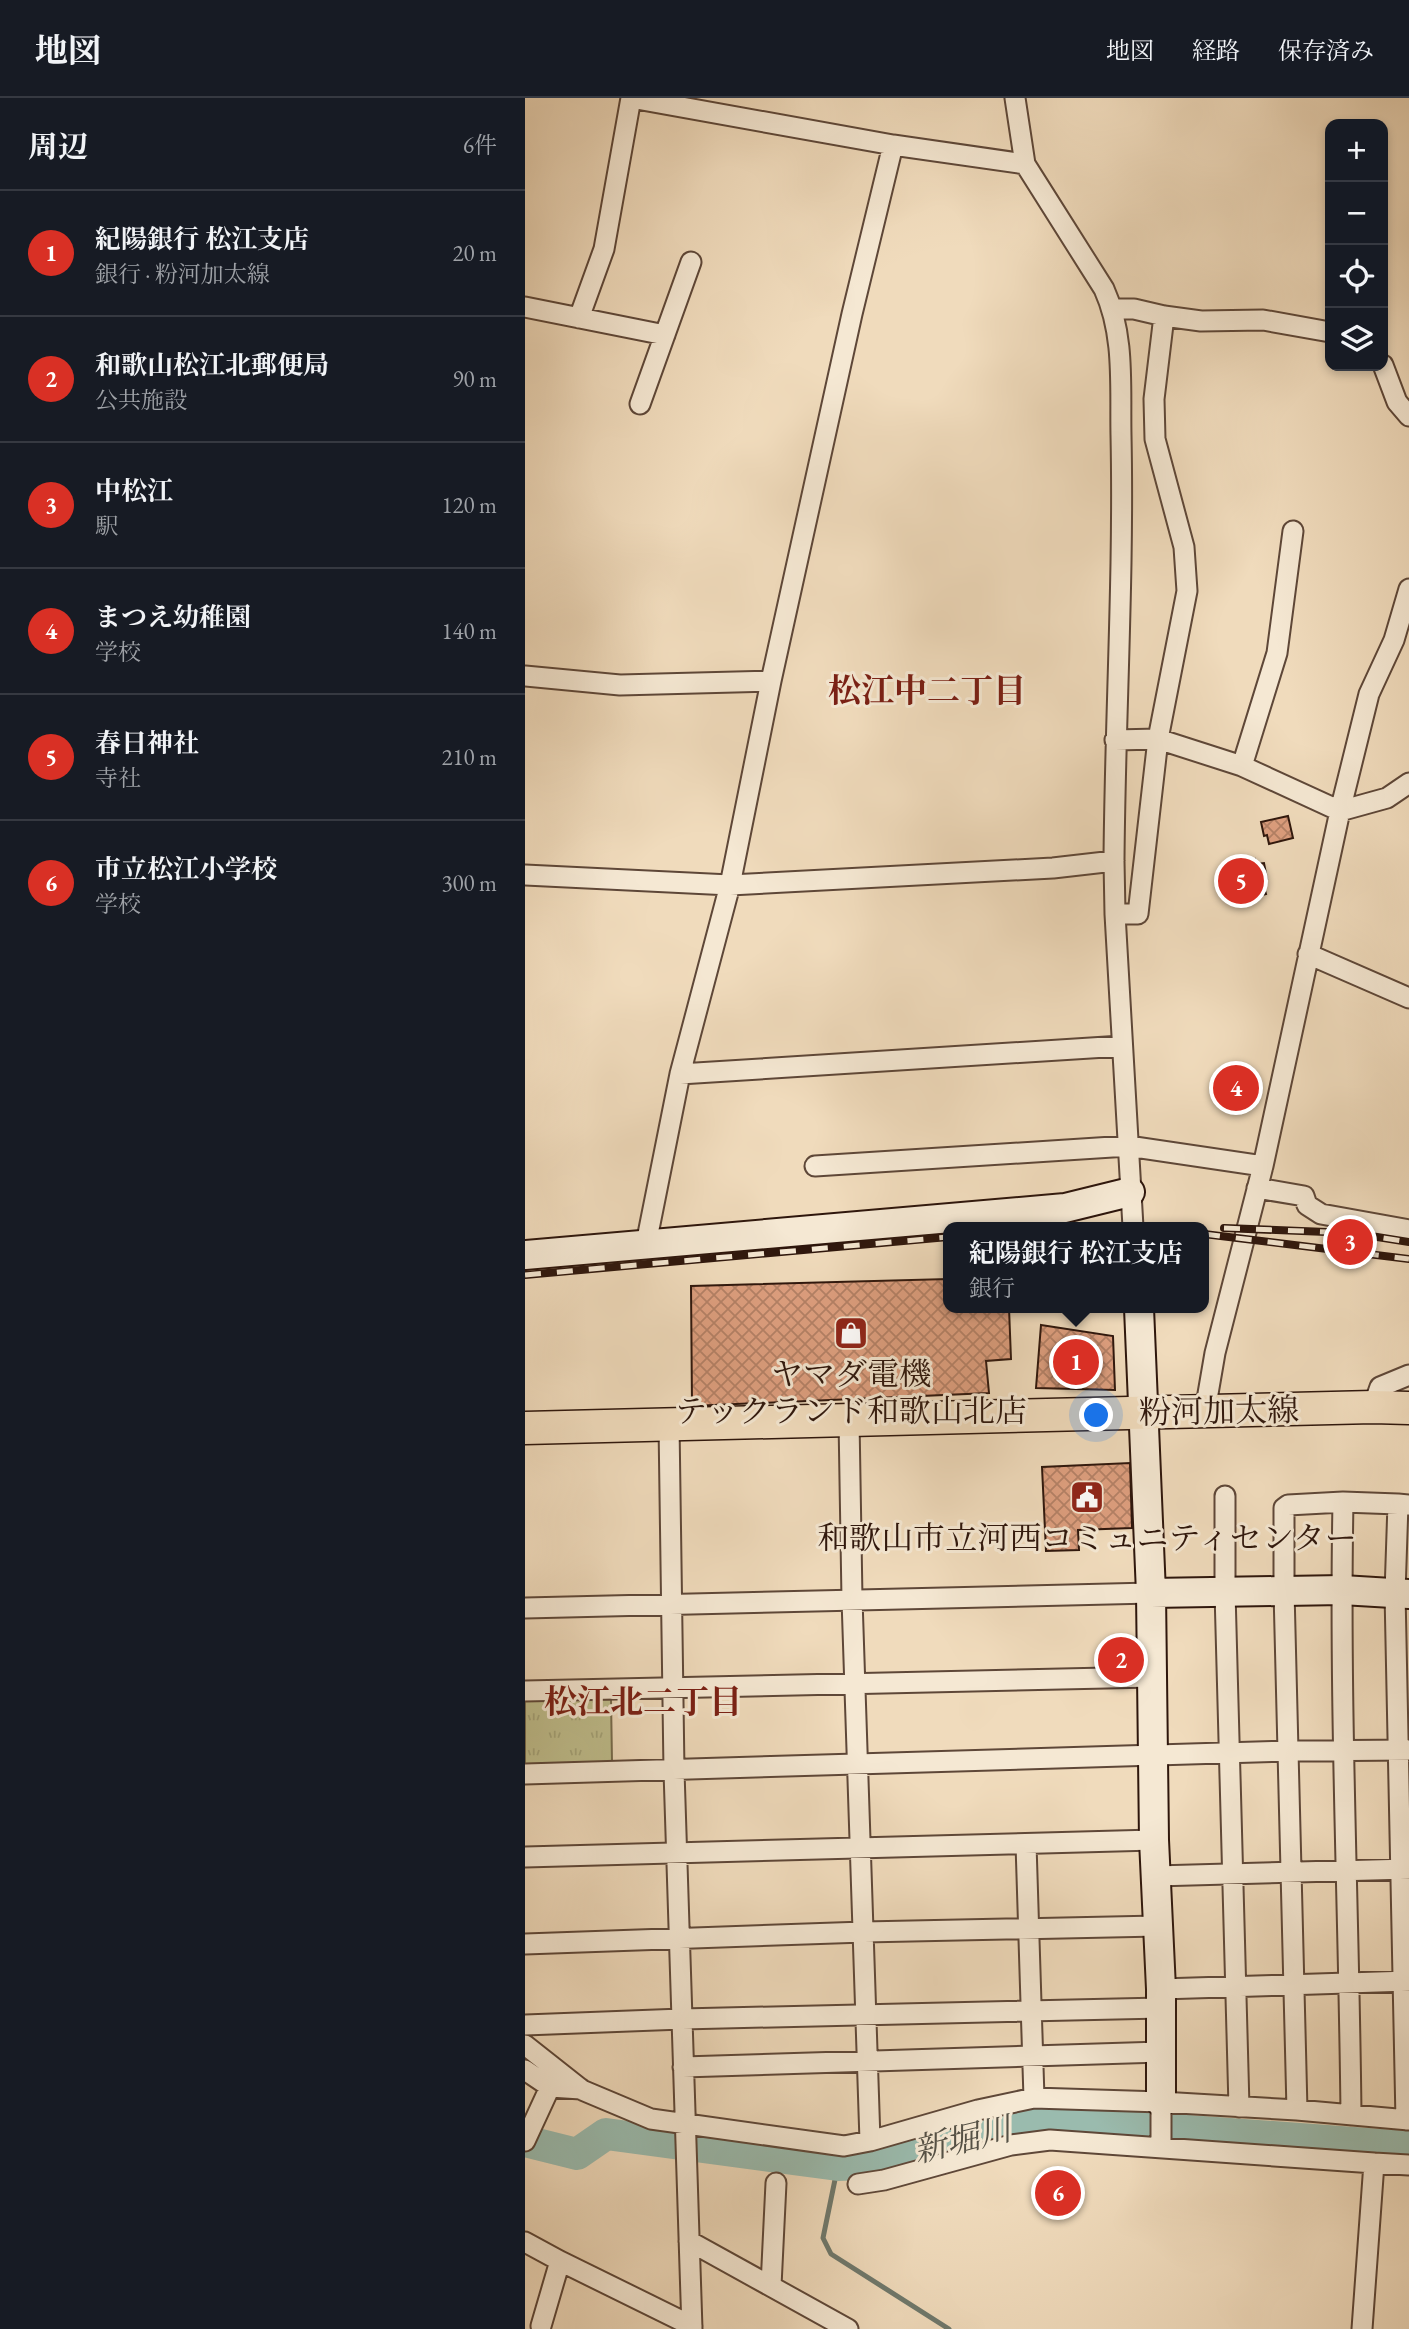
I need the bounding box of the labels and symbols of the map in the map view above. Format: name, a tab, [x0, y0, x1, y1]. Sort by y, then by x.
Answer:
district label: 松江中二丁目	[828, 669, 1026, 712]
pin: 5	[1218, 855, 1264, 907]
pin: 4	[1213, 1062, 1259, 1114]
pin: 3	[1327, 1216, 1373, 1268]
shop icon: ヤマダ電機 テックランド和歌山北店	[832, 1314, 870, 1352]
pin: 1	[1053, 1336, 1099, 1388]
place label: ヤマダ電機 テックランド和歌山北店	[675, 1353, 1027, 1432]
street label: 粉河加太線	[1139, 1389, 1299, 1433]
your location	[1079, 1398, 1113, 1432]
public building icon: 和歌山市立河西コミュニティセンター	[1068, 1478, 1106, 1516]
place label: 和歌山市立河西コミュニティセンター	[817, 1517, 1357, 1559]
pin: 2	[1098, 1634, 1144, 1686]
district label: 松江北二丁目	[544, 1680, 742, 1723]
water label: 新堀川	[909, 2106, 1018, 2172]
pin: 6	[1035, 2167, 1081, 2219]

